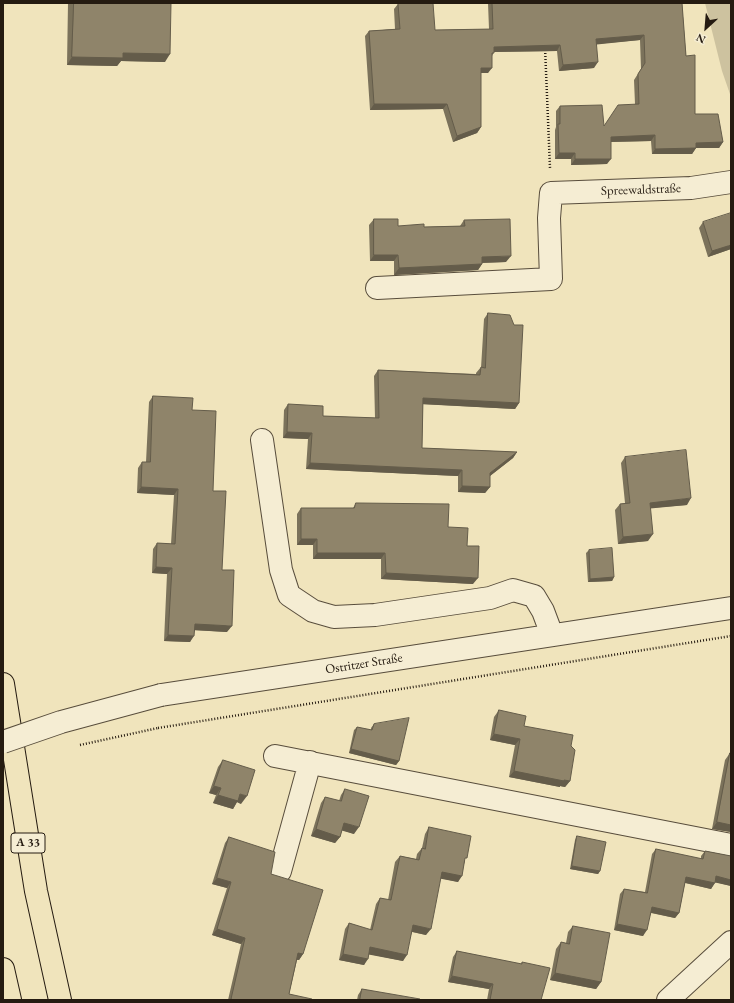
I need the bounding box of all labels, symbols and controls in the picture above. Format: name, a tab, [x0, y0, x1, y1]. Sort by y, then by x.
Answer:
north arrow	[686, 8, 726, 48]
text: N	[694, 31, 708, 47]
street label: Spreewaldstraße	[601, 181, 681, 199]
street label: Ostritzer Straße	[324, 650, 404, 678]
road number: A 33	[11, 833, 45, 853]

